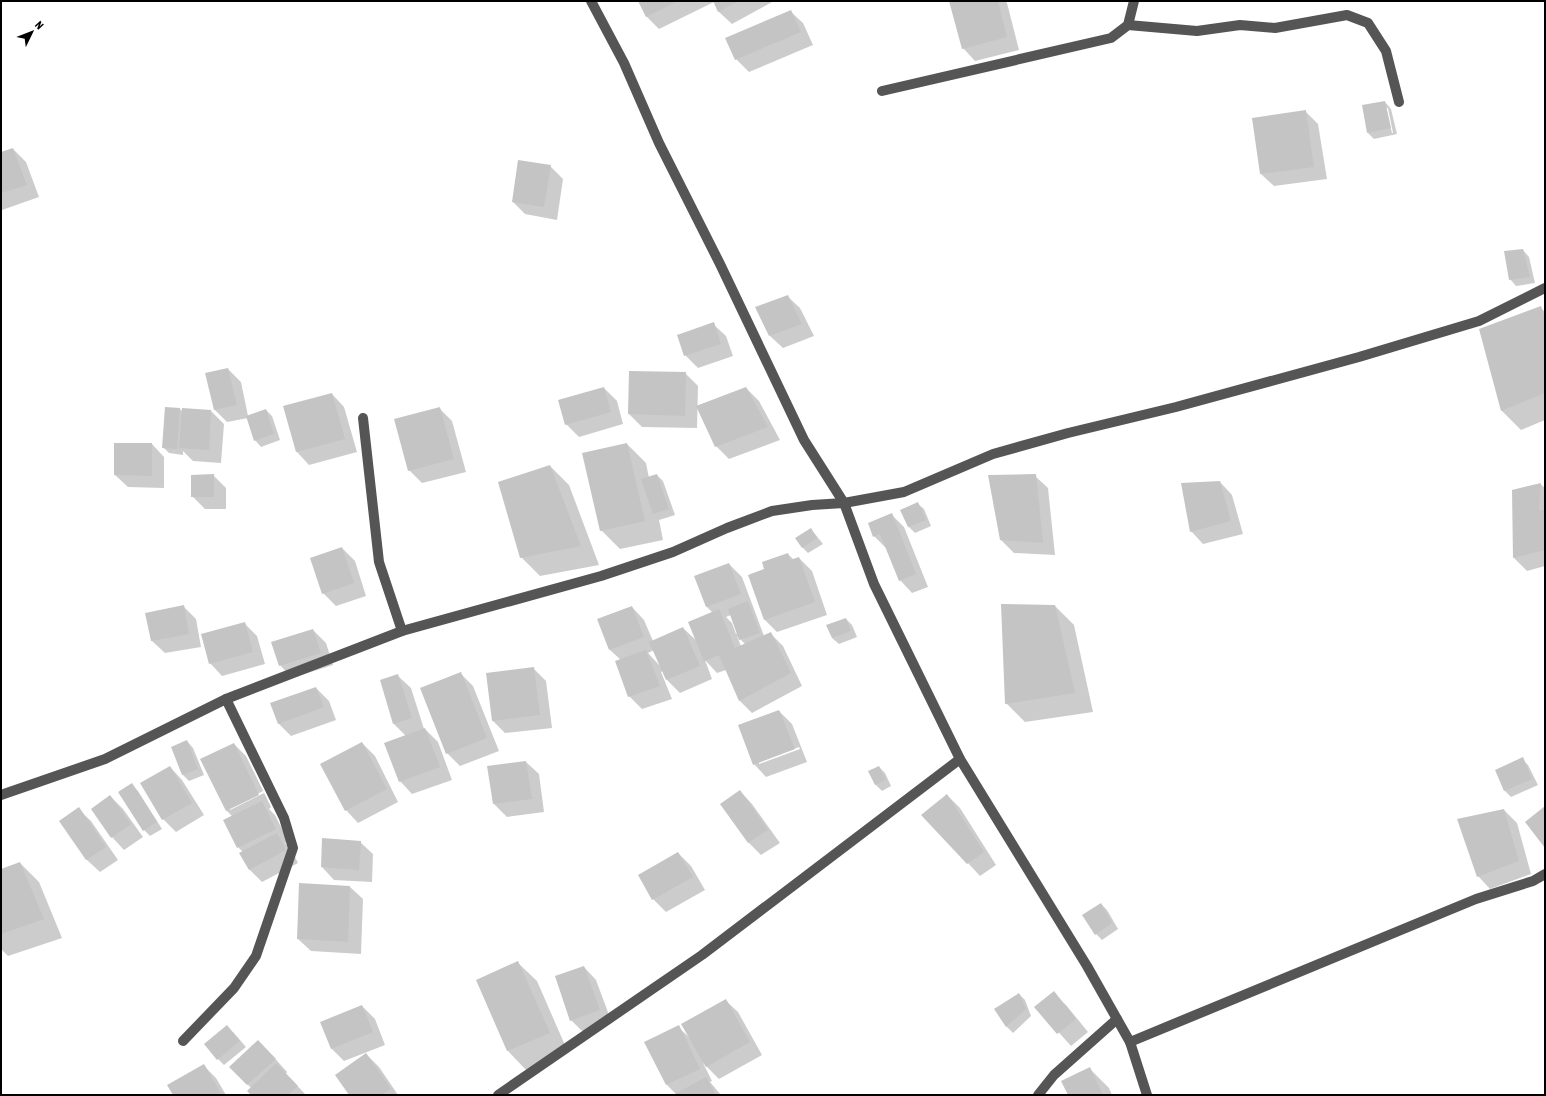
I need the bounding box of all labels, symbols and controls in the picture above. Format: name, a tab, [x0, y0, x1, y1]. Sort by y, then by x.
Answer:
north arrow	[12, 12, 52, 52]
text: N	[33, 19, 46, 32]

